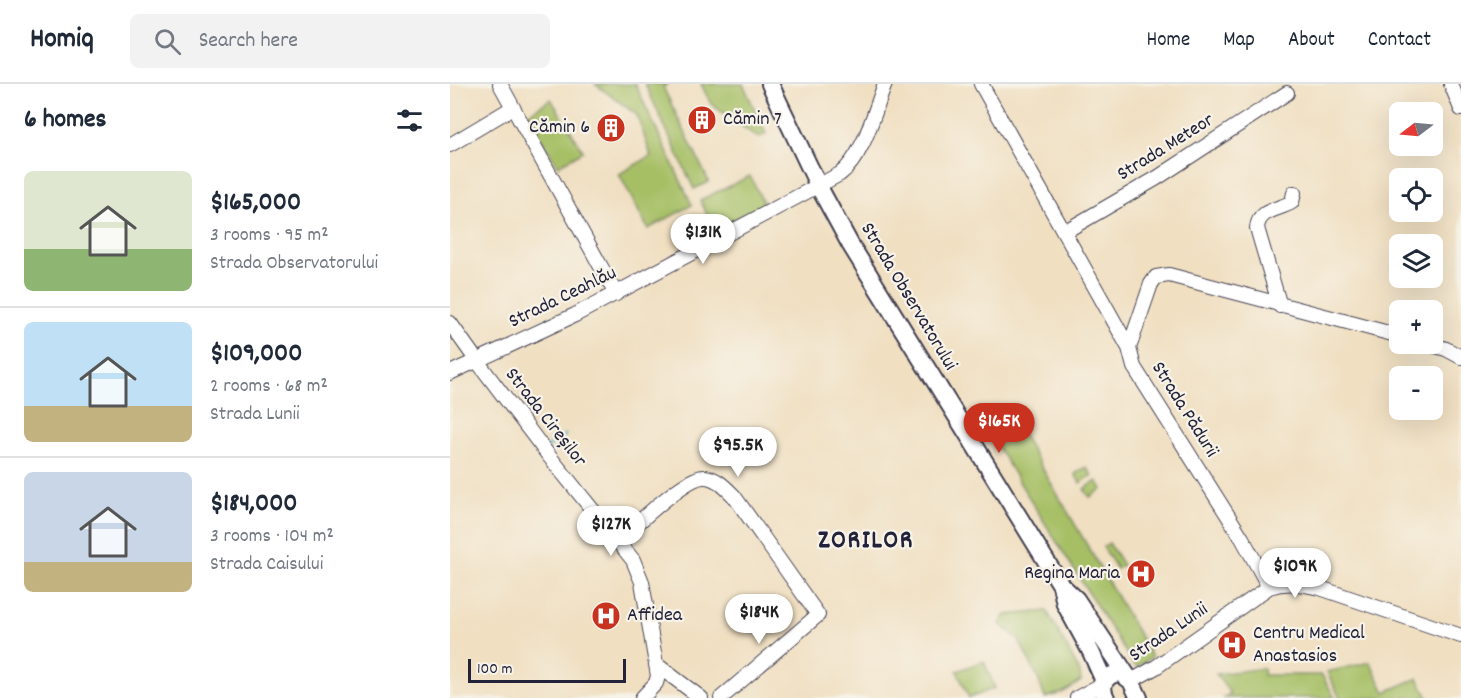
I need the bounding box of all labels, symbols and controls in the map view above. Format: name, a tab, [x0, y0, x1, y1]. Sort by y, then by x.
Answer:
search box	[130, 14, 550, 68]
text: Homiq	[30, 21, 94, 61]
icon: search	[151, 25, 184, 58]
text: Search here	[199, 26, 298, 57]
text: Home	[1146, 26, 1190, 56]
text: Map	[1223, 26, 1255, 56]
text: About	[1288, 26, 1335, 56]
text: Contact	[1368, 26, 1431, 56]
text: 6 homes	[24, 102, 106, 139]
north arrow	[1389, 102, 1443, 156]
map controls	[1389, 102, 1443, 420]
icon: filters	[393, 104, 426, 137]
building icon: Cămin 7	[686, 104, 718, 136]
place label: Cămin 7	[723, 106, 782, 134]
street label: Strada Meteor	[1112, 107, 1220, 189]
building icon: Cămin 6	[595, 112, 627, 144]
place label: Cămin 6	[529, 114, 590, 142]
button: locate	[1389, 168, 1443, 222]
text: $165,000	[210, 185, 301, 222]
icon: home	[72, 195, 144, 267]
pin: $131K	[661, 214, 745, 265]
street label: Strada Observatorului	[853, 218, 963, 377]
text: $131K	[684, 219, 722, 247]
text: 3 rooms · 95 m²	[210, 222, 329, 250]
button: layers	[1389, 234, 1443, 288]
text: Strada Observatorului	[210, 250, 378, 278]
street label: Strada Ceahlău	[504, 260, 622, 336]
button: +	[1389, 300, 1443, 354]
text: $109,000	[210, 336, 302, 373]
icon: home	[72, 346, 144, 418]
street label: Strada Pădurii	[1143, 357, 1225, 464]
street label: Strada Cireșilor	[497, 362, 593, 474]
button: −	[1389, 366, 1443, 420]
text: 2 rooms · 68 m²	[210, 373, 328, 401]
text: Strada Lunii	[210, 401, 300, 429]
pin: $165K	[957, 403, 1041, 454]
text: $165K	[978, 408, 1020, 436]
pin: $95.5K	[689, 427, 787, 478]
text: $95.5K	[713, 432, 763, 460]
text: $184,000	[210, 486, 298, 523]
icon: home	[72, 496, 144, 568]
pin: $127K	[569, 506, 653, 557]
text: $127K	[591, 511, 631, 539]
text: 3 rooms · 104 m²	[210, 523, 334, 551]
district label: ZORILOR	[818, 523, 914, 560]
pin: $109K	[1253, 548, 1337, 599]
text: Strada Caisului	[210, 551, 323, 579]
text: $109K	[1273, 553, 1317, 581]
hospital icon: Regina Maria	[1125, 558, 1157, 590]
place label: Regina Maria	[1024, 560, 1121, 588]
pin: $184K	[717, 594, 801, 645]
street label: Strada Lunii	[1124, 596, 1214, 670]
text: $184K	[739, 599, 779, 627]
hospital icon: Affidea	[590, 600, 622, 632]
place label: Affidea	[627, 602, 683, 630]
place label: Centru Medical Anastasios	[1253, 620, 1365, 671]
hospital icon: Centru Medical Anastasios	[1216, 629, 1248, 661]
scale bar	[468, 656, 626, 684]
text: 100 m	[477, 658, 513, 681]

